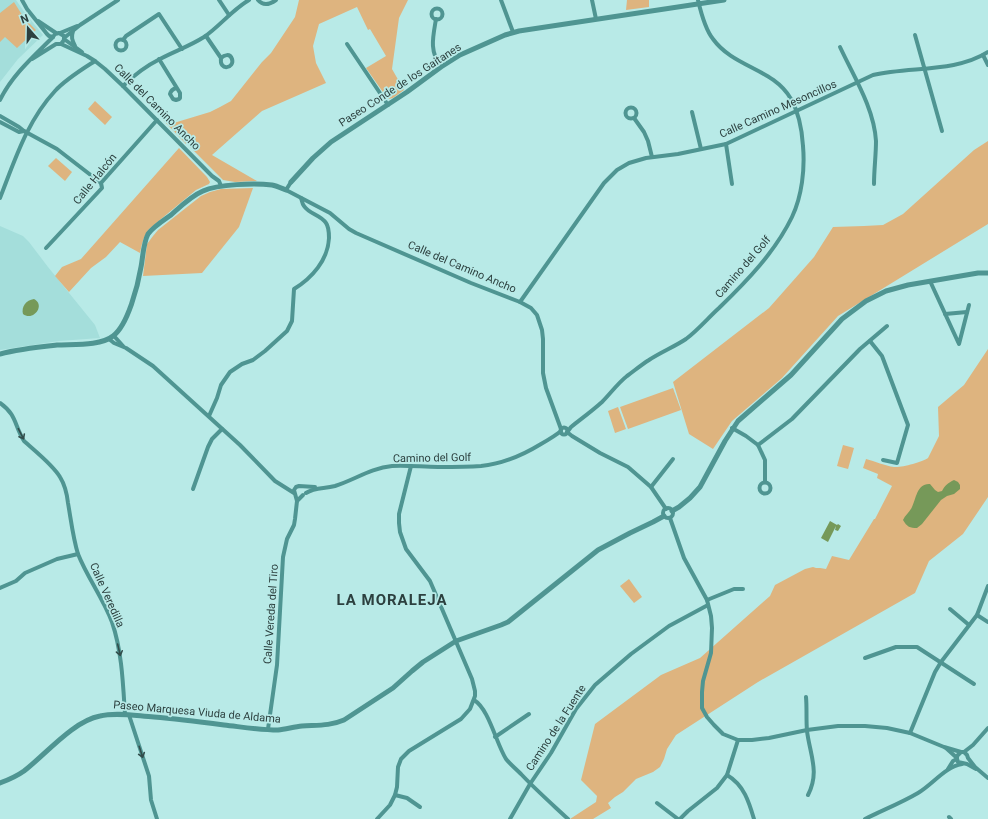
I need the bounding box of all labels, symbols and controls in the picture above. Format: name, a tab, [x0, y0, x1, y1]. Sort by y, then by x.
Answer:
north arrow	[8, 8, 48, 48]
text: N	[19, 12, 31, 27]
street label: Paseo Conde de los Gaitanes	[336, 40, 464, 129]
street label: Calle del Camino Ancho	[111, 61, 203, 153]
street label: Calle Camino Mesoncillos	[717, 77, 839, 141]
street label: Calle Halcón	[71, 151, 119, 207]
street label: Camino del Golf	[712, 233, 774, 301]
street label: Calle del Camino Ancho	[406, 238, 518, 296]
one-way arrow	[18, 428, 25, 440]
street label: Camino del Golf	[393, 451, 471, 465]
street label: Calle Veredilla	[87, 561, 127, 629]
street label: Calle Vereda del Tiro	[261, 563, 281, 665]
district label: LA MORALEJA	[336, 591, 448, 609]
one-way arrow	[115, 643, 123, 656]
street label: Camino de la Fuente	[523, 682, 589, 773]
street label: Paseo Marquesa Viuda de Aldama	[113, 698, 281, 726]
one-way arrow	[138, 746, 145, 759]

